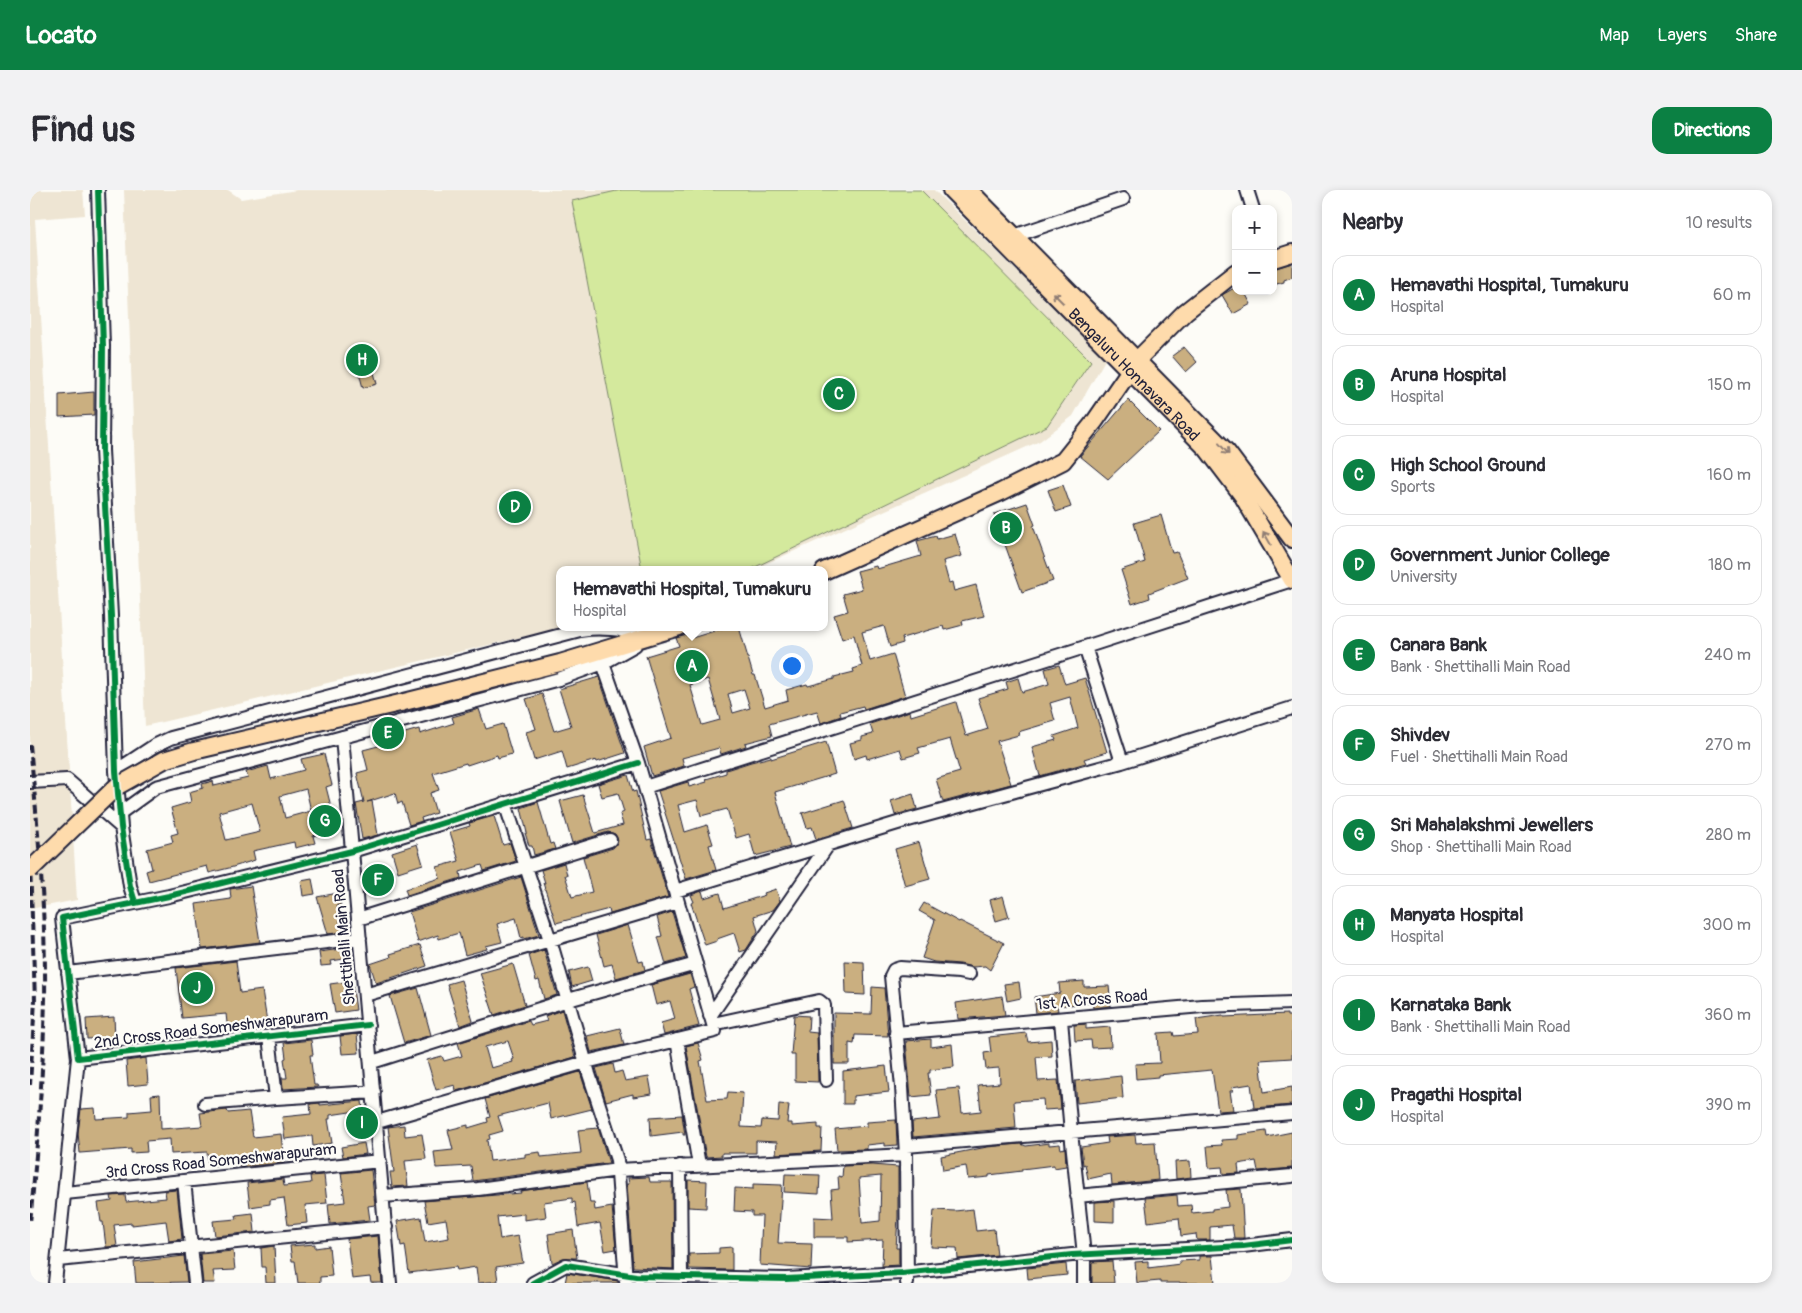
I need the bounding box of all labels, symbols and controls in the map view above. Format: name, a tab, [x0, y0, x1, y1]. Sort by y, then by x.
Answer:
text: Locato	[25, 21, 97, 50]
text: Map	[1600, 24, 1629, 47]
text: Layers	[1657, 24, 1707, 47]
text: Share	[1735, 24, 1777, 47]
button: Directions	[1652, 107, 1772, 154]
text: Find us	[30, 108, 135, 152]
map controls	[1232, 205, 1277, 295]
button: +	[1232, 205, 1277, 250]
text: Nearby	[1342, 209, 1403, 236]
text: 10 results	[1686, 213, 1752, 233]
button: −	[1232, 250, 1277, 295]
text: Hemavathi Hospital, Tumakuru	[1390, 273, 1629, 297]
text: A	[1354, 285, 1364, 305]
text: 60 m	[1713, 285, 1751, 305]
one-way arrow	[1051, 292, 1064, 304]
text: Hospital	[1390, 297, 1444, 317]
street label: Bengaluru Honnavara Road	[1064, 304, 1204, 446]
pin: H	[346, 341, 378, 379]
text: Aruna Hospital	[1390, 363, 1506, 387]
pin: C	[823, 375, 855, 413]
text: B	[1354, 375, 1364, 395]
text: 150 m	[1707, 375, 1751, 395]
text: Hospital	[1390, 387, 1444, 407]
one-way arrow	[1218, 443, 1230, 456]
text: High School Ground	[1390, 453, 1546, 477]
text: C	[1354, 465, 1364, 485]
text: 160 m	[1707, 465, 1751, 485]
text: Sports	[1390, 477, 1435, 497]
pin: D	[499, 488, 531, 526]
pin: B	[990, 509, 1022, 547]
one-way arrow	[1262, 531, 1272, 545]
text: Government Junior College	[1390, 543, 1610, 567]
text: D	[1354, 555, 1364, 575]
text: 180 m	[1708, 555, 1751, 575]
popup	[556, 566, 828, 631]
text: University	[1390, 567, 1457, 587]
text: Hemavathi Hospital, Tumakuru	[573, 577, 811, 601]
text: Hospital	[573, 601, 627, 621]
text: Canara Bank	[1390, 633, 1487, 657]
text: E	[1355, 645, 1363, 665]
text: 240 m	[1704, 645, 1751, 665]
pin: A	[676, 647, 708, 685]
your location	[779, 653, 805, 679]
text: Bank · Shettihalli Main Road	[1390, 657, 1571, 677]
pin: E	[372, 714, 404, 752]
text: Shivdev	[1390, 723, 1450, 747]
text: F	[1354, 735, 1364, 755]
text: 270 m	[1705, 735, 1751, 755]
text: Fuel · Shettihalli Main Road	[1390, 747, 1568, 767]
pin: G	[309, 802, 341, 840]
text: Sri Mahalakshmi Jewellers	[1390, 813, 1593, 837]
text: G	[1354, 825, 1364, 845]
text: 280 m	[1705, 825, 1751, 845]
text: Shop · Shettihalli Main Road	[1390, 837, 1572, 857]
pin: F	[362, 861, 394, 899]
street label: Shettihalli Main Road	[328, 868, 360, 1006]
text: Manyata Hospital	[1390, 903, 1523, 927]
text: H	[1354, 915, 1364, 935]
text: 300 m	[1703, 915, 1751, 935]
text: Hospital	[1390, 927, 1444, 947]
pin: J	[181, 969, 213, 1007]
street label: 1st A Cross Road	[1035, 985, 1149, 1015]
text: Karnataka Bank	[1390, 993, 1511, 1017]
street label: 2nd Cross Road Someshwarapuram	[93, 1005, 329, 1053]
text: I	[1357, 1005, 1361, 1025]
text: 360 m	[1704, 1005, 1751, 1025]
text: Bank · Shettihalli Main Road	[1390, 1017, 1571, 1037]
text: Pragathi Hospital	[1390, 1083, 1522, 1107]
text: J	[1355, 1095, 1363, 1115]
text: 390 m	[1705, 1095, 1751, 1115]
pin: I	[346, 1104, 378, 1142]
text: Hospital	[1390, 1107, 1444, 1127]
street label: 3rd Cross Road Someshwarapuram	[104, 1139, 338, 1183]

